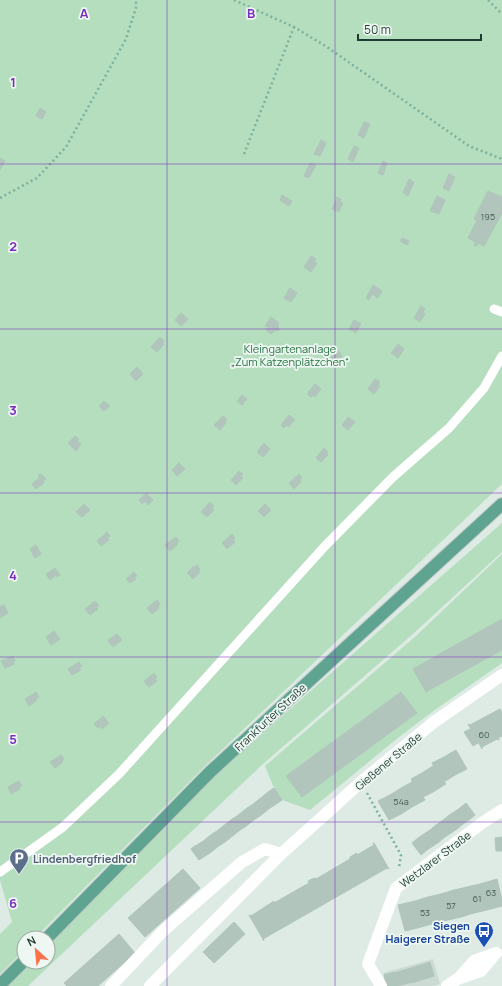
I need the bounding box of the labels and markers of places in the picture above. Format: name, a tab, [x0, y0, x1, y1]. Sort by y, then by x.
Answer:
parking icon: Lindenbergfriedhof	[8, 847, 30, 875]
place label: Lindenbergfriedhof	[33, 851, 137, 866]
place label: Siegen Haigerer Straße	[386, 918, 470, 946]
bus stop icon: Siegen Haigerer Straße	[473, 920, 495, 948]

